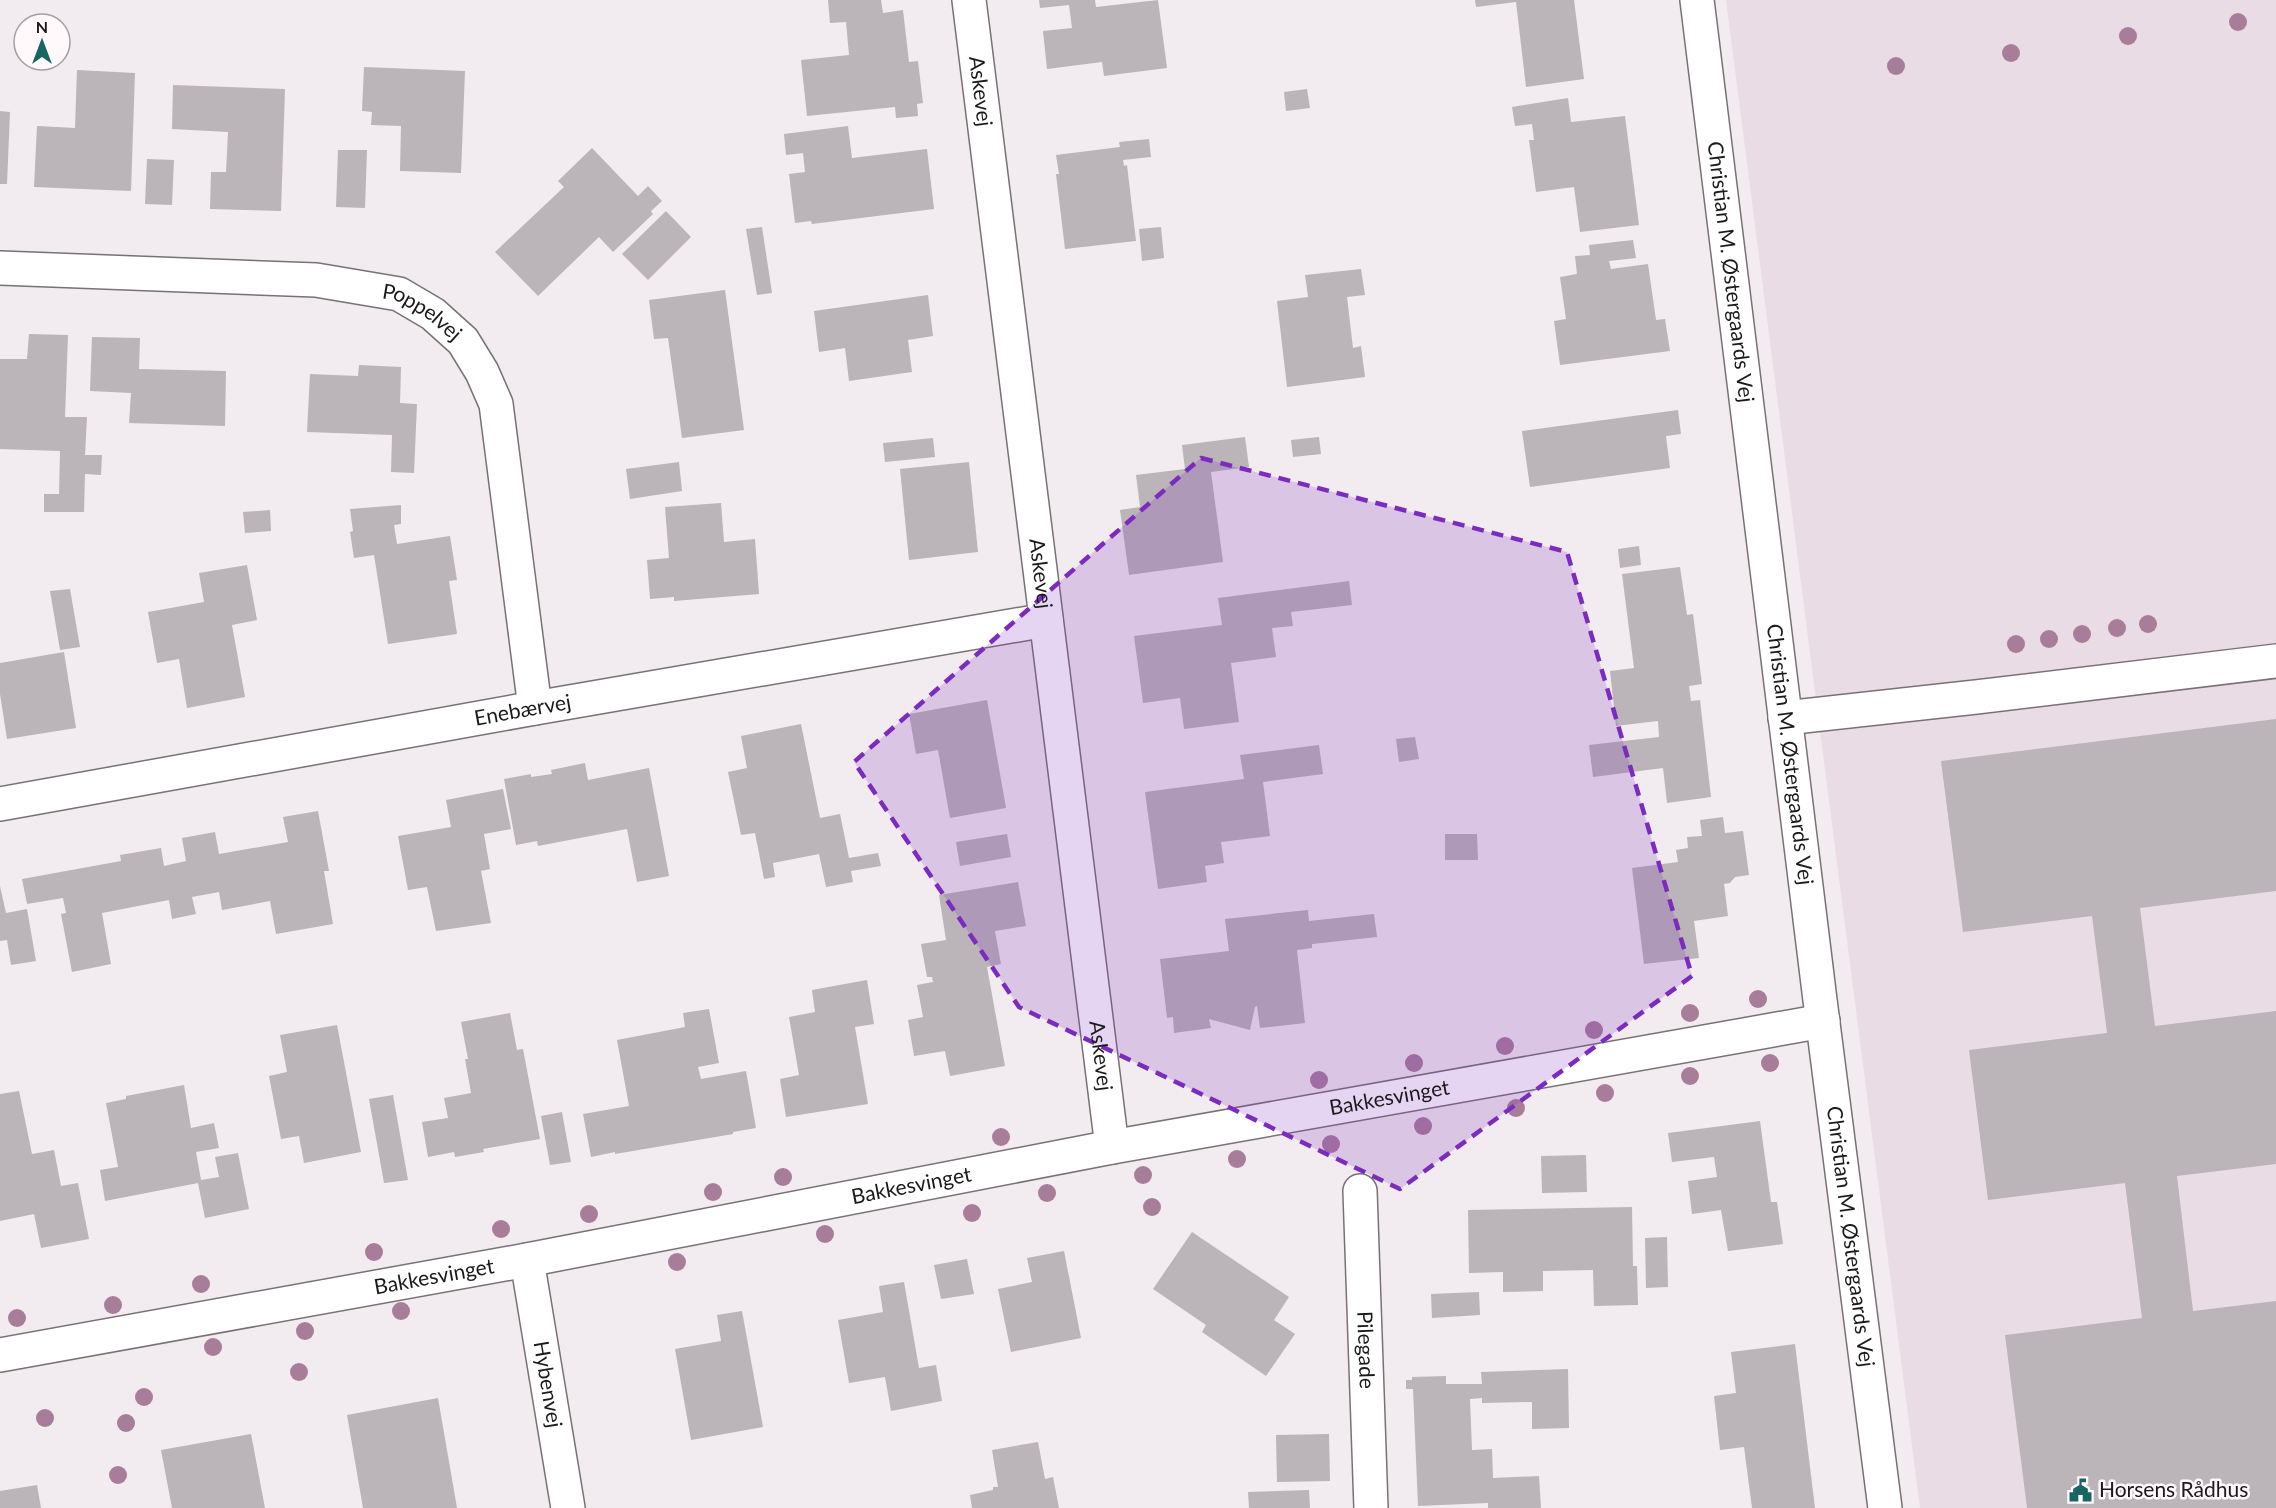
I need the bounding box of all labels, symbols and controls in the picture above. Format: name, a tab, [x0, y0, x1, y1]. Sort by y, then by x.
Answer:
north arrow	[12, 12, 72, 72]
text: N	[36, 17, 48, 36]
street label: Askevej	[965, 54, 999, 128]
street label: Christian M. Østergaards Vej	[1703, 140, 1760, 404]
street label: Poppelvej	[381, 277, 468, 345]
street label: Askevej	[1025, 537, 1059, 610]
street label: Christian M. Østergaards Vej	[1763, 622, 1820, 886]
street label: Enebærvej	[472, 688, 573, 730]
street label: Askevej	[1085, 1019, 1119, 1092]
street label: Bakkesvinget	[1327, 1073, 1452, 1119]
street label: Christian M. Østergaards Vej	[1823, 1104, 1881, 1368]
street label: Bakkesvinget	[849, 1160, 974, 1208]
street label: Bakkesvinget	[372, 1252, 496, 1298]
street label: Pilegade	[1353, 1310, 1381, 1389]
street label: Hybenvej	[530, 1339, 569, 1429]
place label: Horsens Rådhus	[2099, 1476, 2248, 1501]
public building icon: Horsens Rådhus	[2068, 1477, 2094, 1503]

